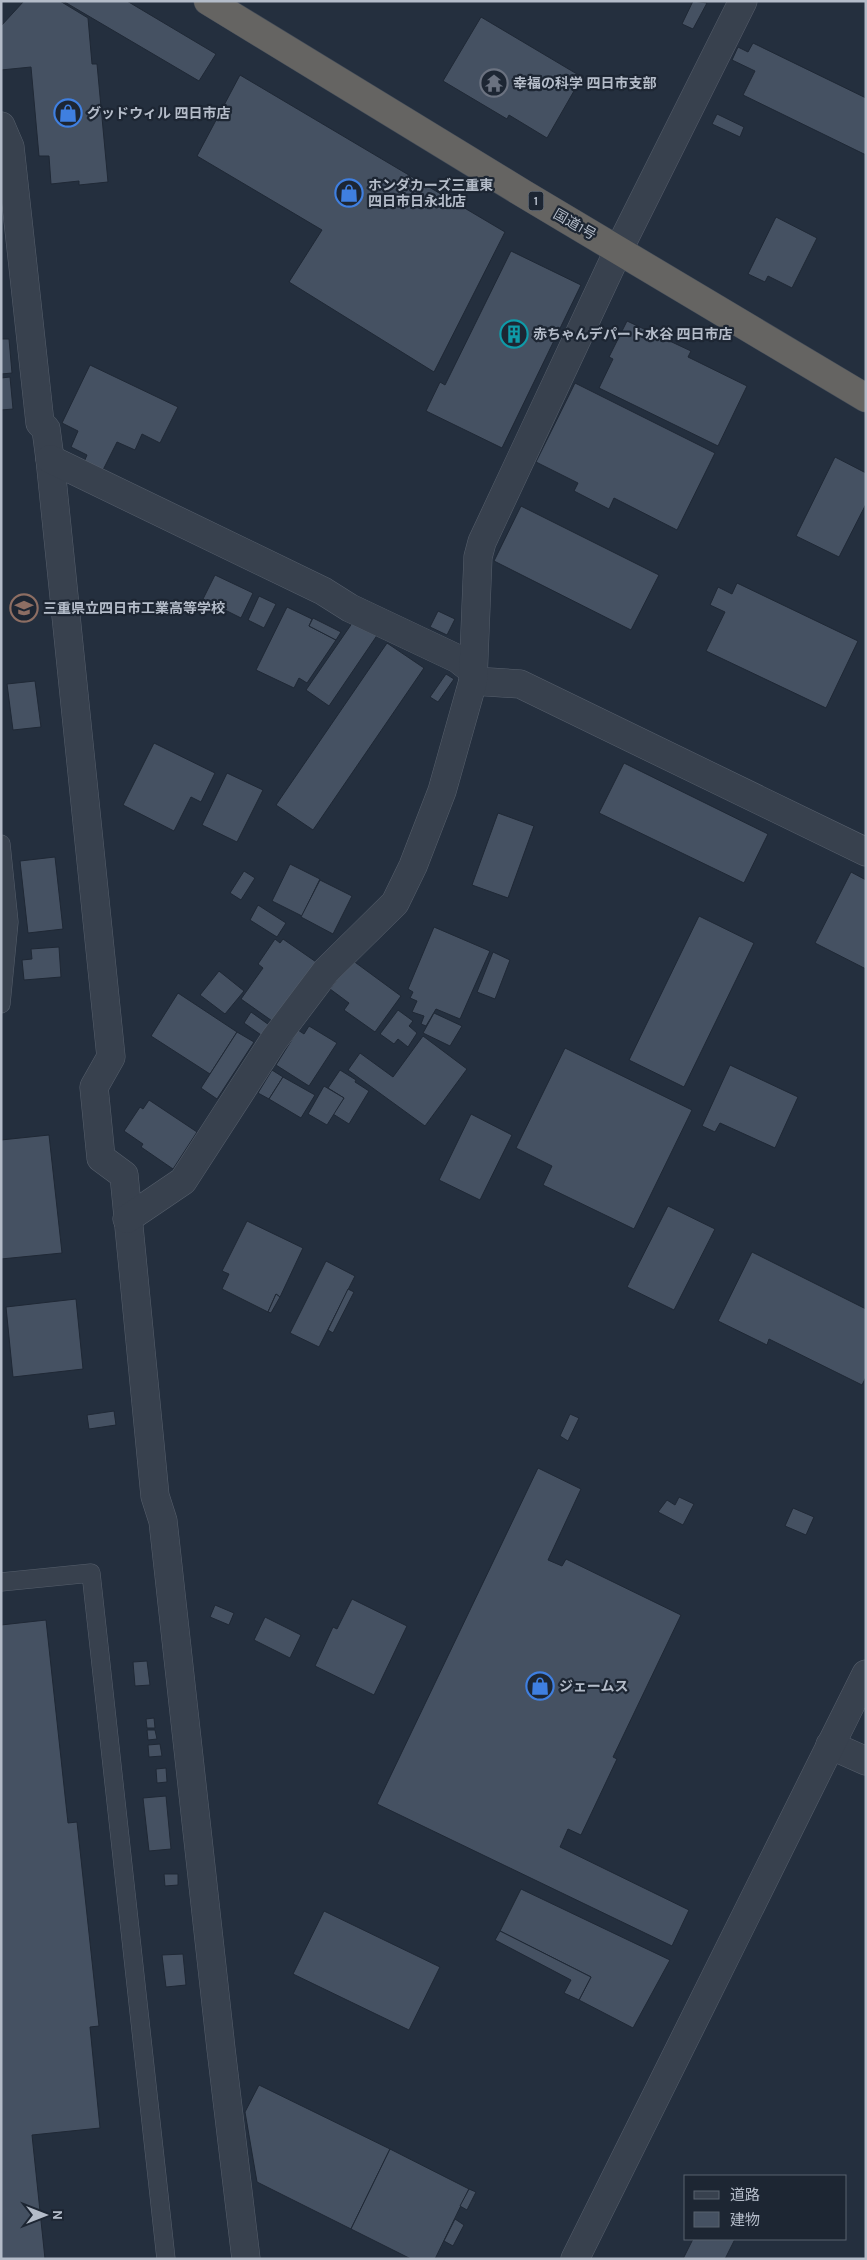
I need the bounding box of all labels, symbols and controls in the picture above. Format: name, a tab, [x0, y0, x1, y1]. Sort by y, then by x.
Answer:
temple icon: 幸福の科学 四日市支部	[479, 68, 509, 98]
place label: 幸福の科学 四日市支部	[513, 75, 657, 92]
shop icon: グッドウィル 四日市店	[53, 98, 83, 128]
place label: グッドウィル 四日市店	[87, 105, 231, 122]
place label: ホンダカーズ三重東 四日市日永北店	[368, 177, 493, 210]
shop icon: ホンダカーズ三重東 四日市日永北店	[334, 178, 364, 208]
road number: 1	[528, 192, 544, 210]
street label: 国道1号	[550, 205, 599, 243]
building icon: 赤ちゃんデパート水谷 四日市店	[499, 319, 529, 349]
place label: 赤ちゃんデパート水谷 四日市店	[533, 326, 733, 343]
school or university icon: 三重県立四日市工業高等学校	[9, 593, 39, 623]
place label: 三重県立四日市工業高等学校	[43, 600, 225, 617]
shop icon: ジェームス	[525, 1671, 555, 1701]
place label: ジェームス	[559, 1678, 629, 1695]
legend	[684, 2175, 847, 2240]
text: 道路	[730, 2186, 760, 2204]
north arrow	[20, 2190, 70, 2240]
text: N	[49, 2210, 66, 2220]
text: 建物	[730, 2211, 760, 2229]

